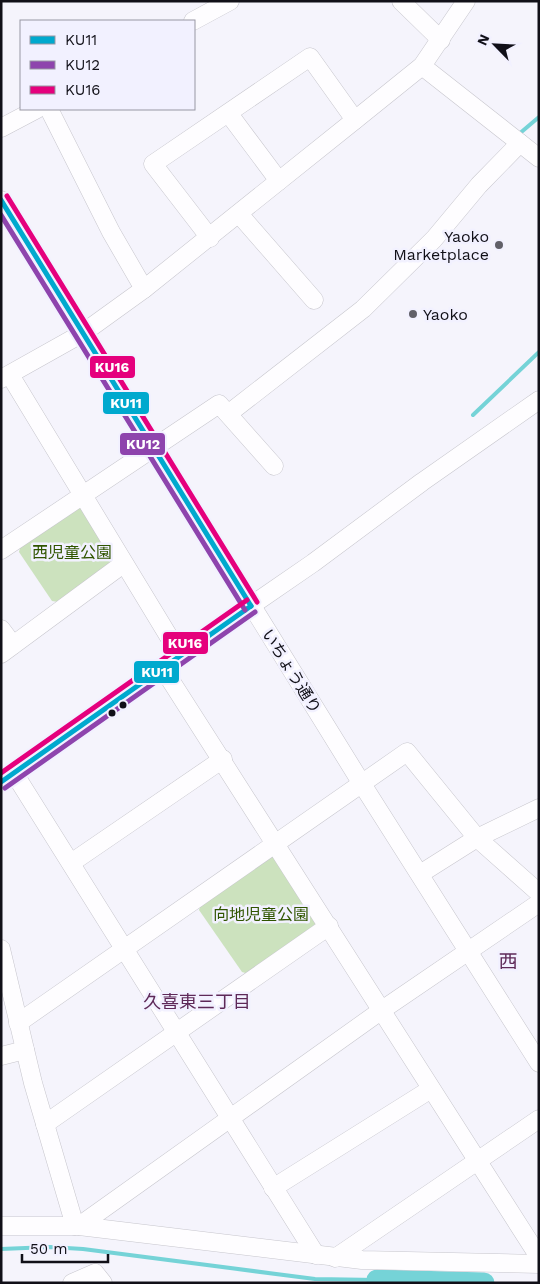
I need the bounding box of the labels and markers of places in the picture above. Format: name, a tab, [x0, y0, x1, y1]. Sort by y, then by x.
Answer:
place label: Yaoko Marketplace	[393, 227, 489, 264]
marker: Yaoko Marketplace	[493, 239, 505, 251]
place label: Yaoko	[423, 305, 468, 324]
marker: Yaoko	[407, 308, 419, 320]
unlabelled marker	[118, 700, 128, 710]
unlabelled marker	[107, 708, 117, 718]

